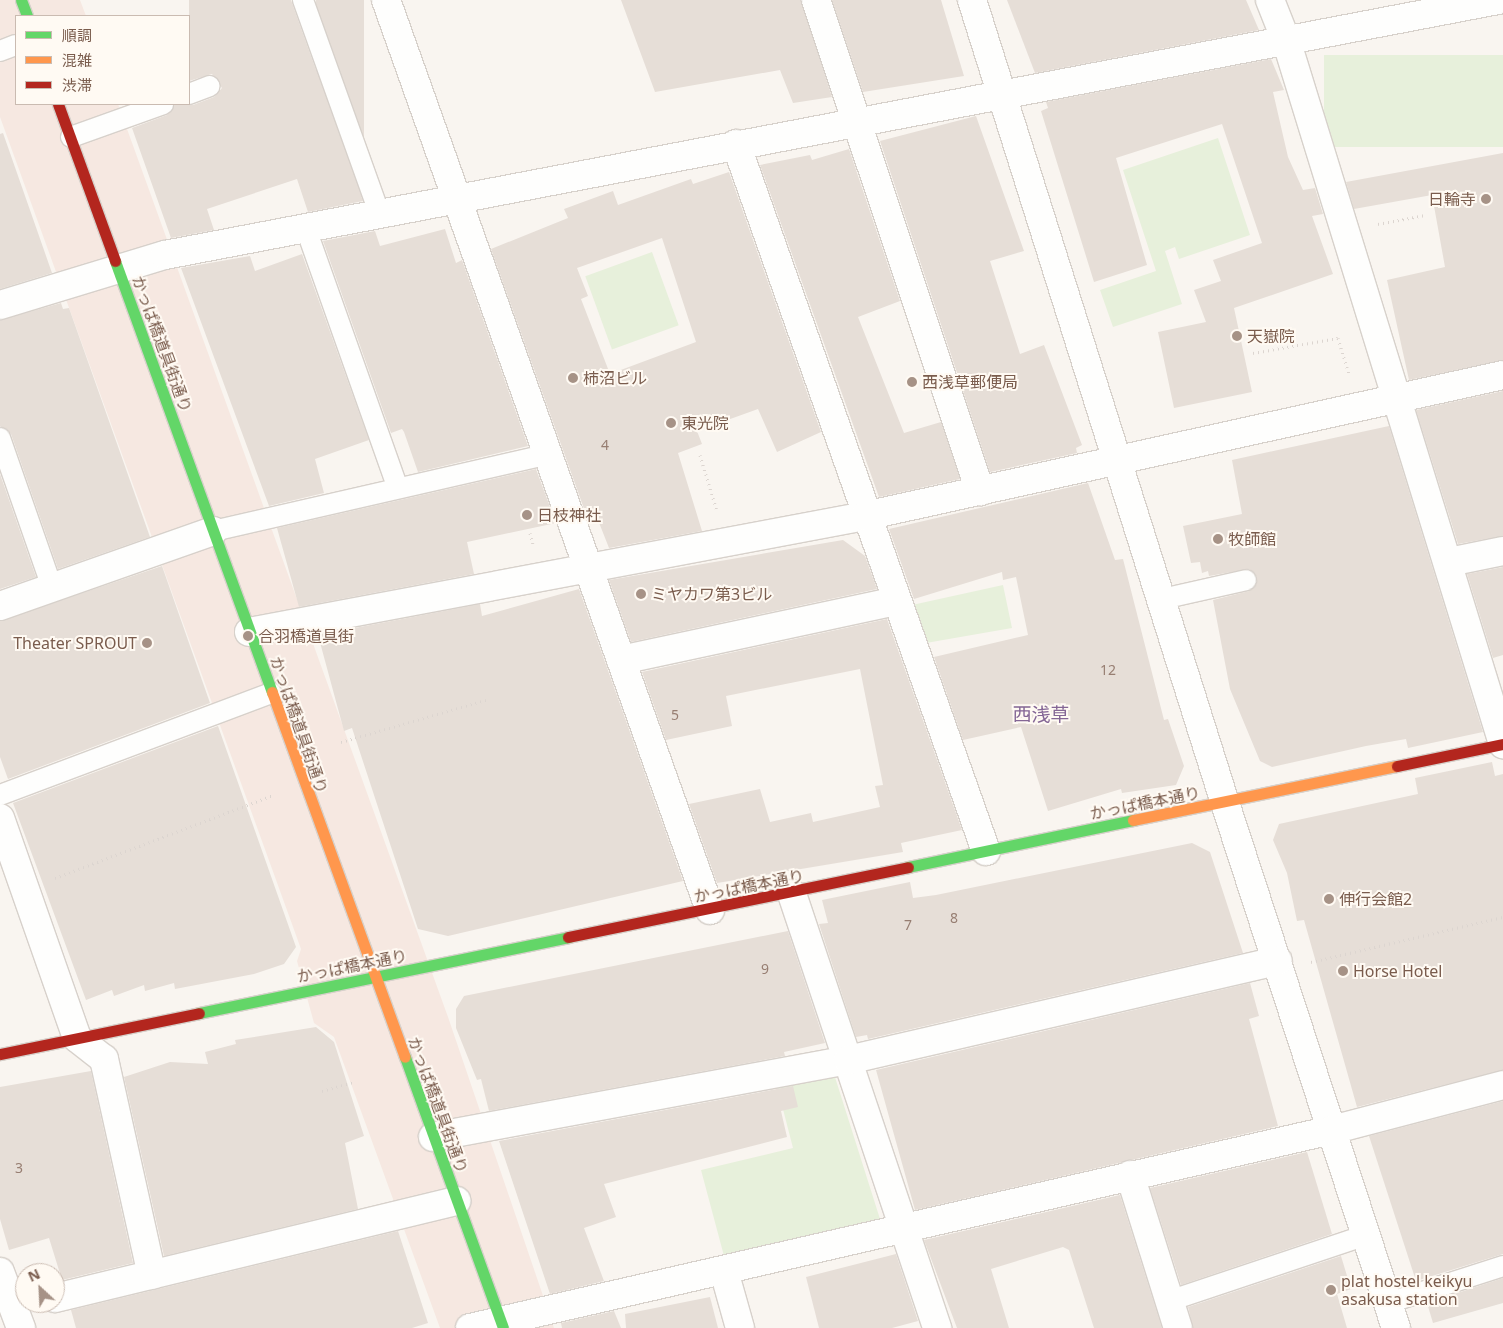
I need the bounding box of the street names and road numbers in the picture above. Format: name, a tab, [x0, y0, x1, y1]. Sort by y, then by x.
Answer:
street label: かっぱ橋道具街通り	[128, 273, 196, 415]
street label: かっぱ橋道具街通り	[266, 654, 332, 796]
street label: かっぱ橋本通り	[1088, 783, 1202, 823]
street label: かっぱ橋本通り	[692, 866, 806, 906]
street label: かっぱ橋本通り	[295, 946, 409, 986]
street label: かっぱ橋道具街通り	[404, 1034, 472, 1176]

